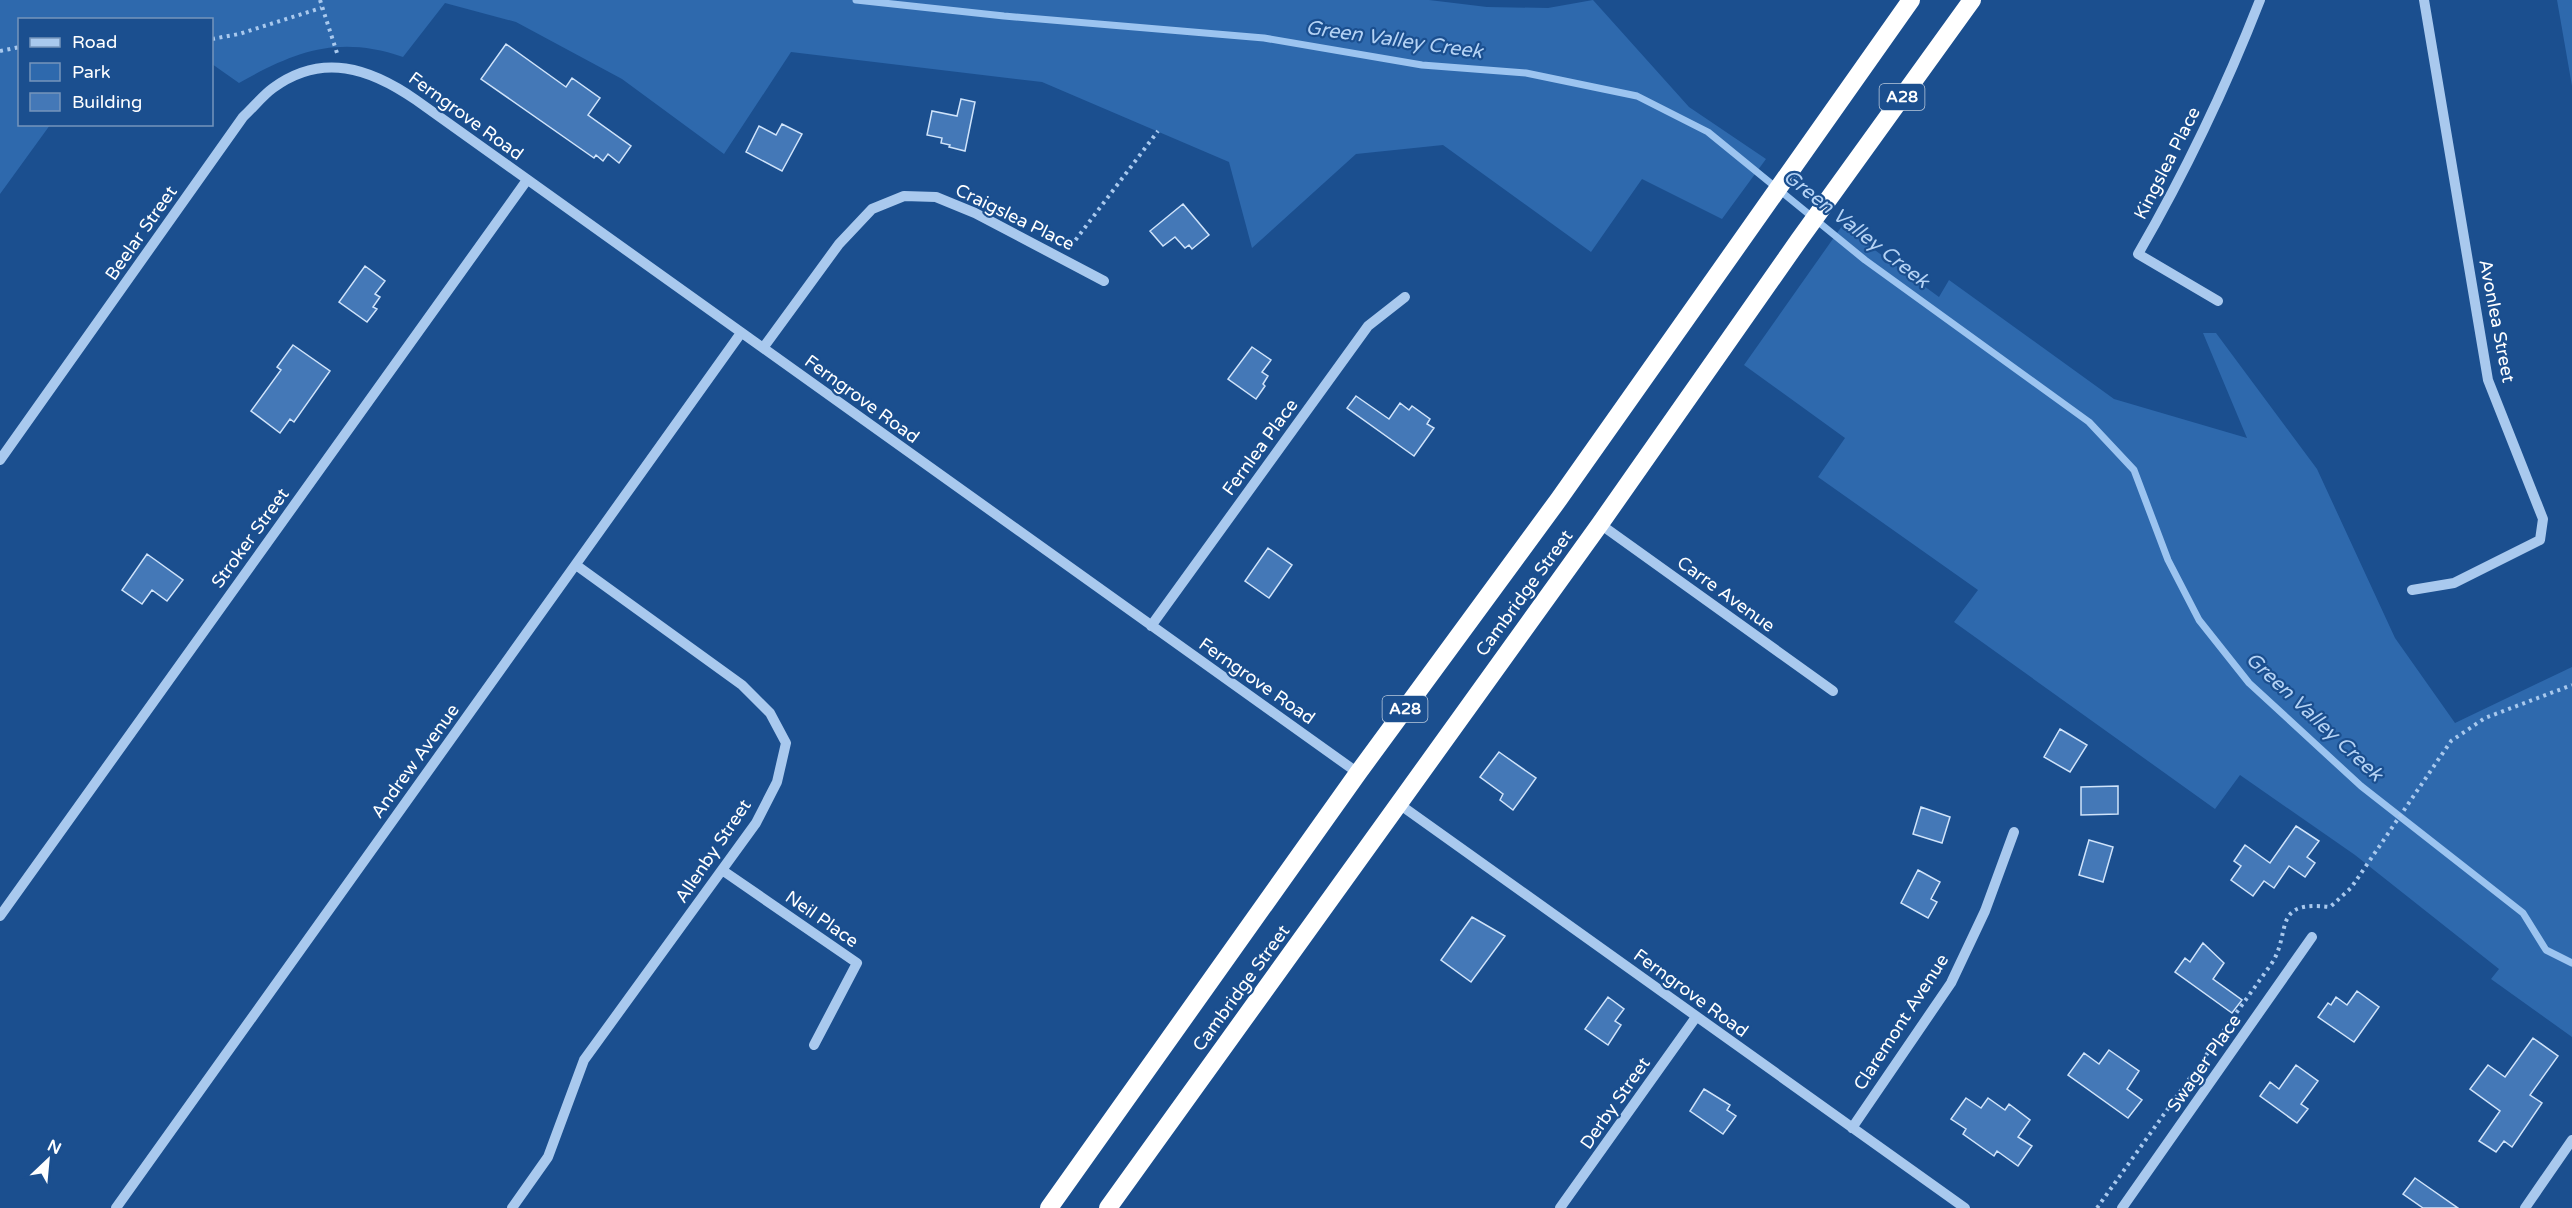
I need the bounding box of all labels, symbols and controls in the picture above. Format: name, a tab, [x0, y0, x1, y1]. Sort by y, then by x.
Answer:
water label: Green Valley Creek	[1304, 16, 1486, 65]
legend	[18, 18, 213, 126]
text: Road	[72, 31, 117, 53]
text: Park	[72, 61, 111, 83]
street label: Ferngrove Road	[404, 67, 528, 165]
road number: A28	[1880, 84, 1924, 110]
text: Building	[72, 91, 142, 113]
street label: Kingslea Place	[2129, 103, 2205, 223]
water label: Green Valley Creek	[1778, 165, 1935, 295]
street label: Craigslea Place	[952, 179, 1078, 255]
street label: Beelar Street	[100, 181, 182, 285]
street label: Avonlea Street	[2474, 258, 2520, 385]
street label: Ferngrove Road	[800, 350, 924, 448]
street label: Fernlea Place	[1218, 394, 1302, 500]
street label: Stroker Street	[206, 484, 294, 592]
street label: Cambridge Street	[1471, 525, 1577, 661]
street label: Carre Avenue	[1673, 551, 1779, 637]
street label: Ferngrove Road	[1195, 633, 1319, 729]
water label: Green Valley Creek	[2241, 647, 2389, 788]
road number: A28	[1382, 696, 1428, 722]
street label: Andrew Avenue	[366, 700, 464, 822]
street label: Allenby Street	[670, 795, 756, 907]
street label: Neil Place	[781, 886, 863, 952]
street label: Cambridge Street	[1188, 920, 1294, 1056]
street label: Ferngrove Road	[1629, 944, 1753, 1042]
street label: Claremont Avenue	[1849, 950, 1953, 1094]
street label: Swager Place	[2162, 1010, 2246, 1116]
street label: Derby Street	[1575, 1053, 1655, 1153]
north arrow	[18, 1130, 78, 1190]
text: N	[44, 1136, 64, 1159]

